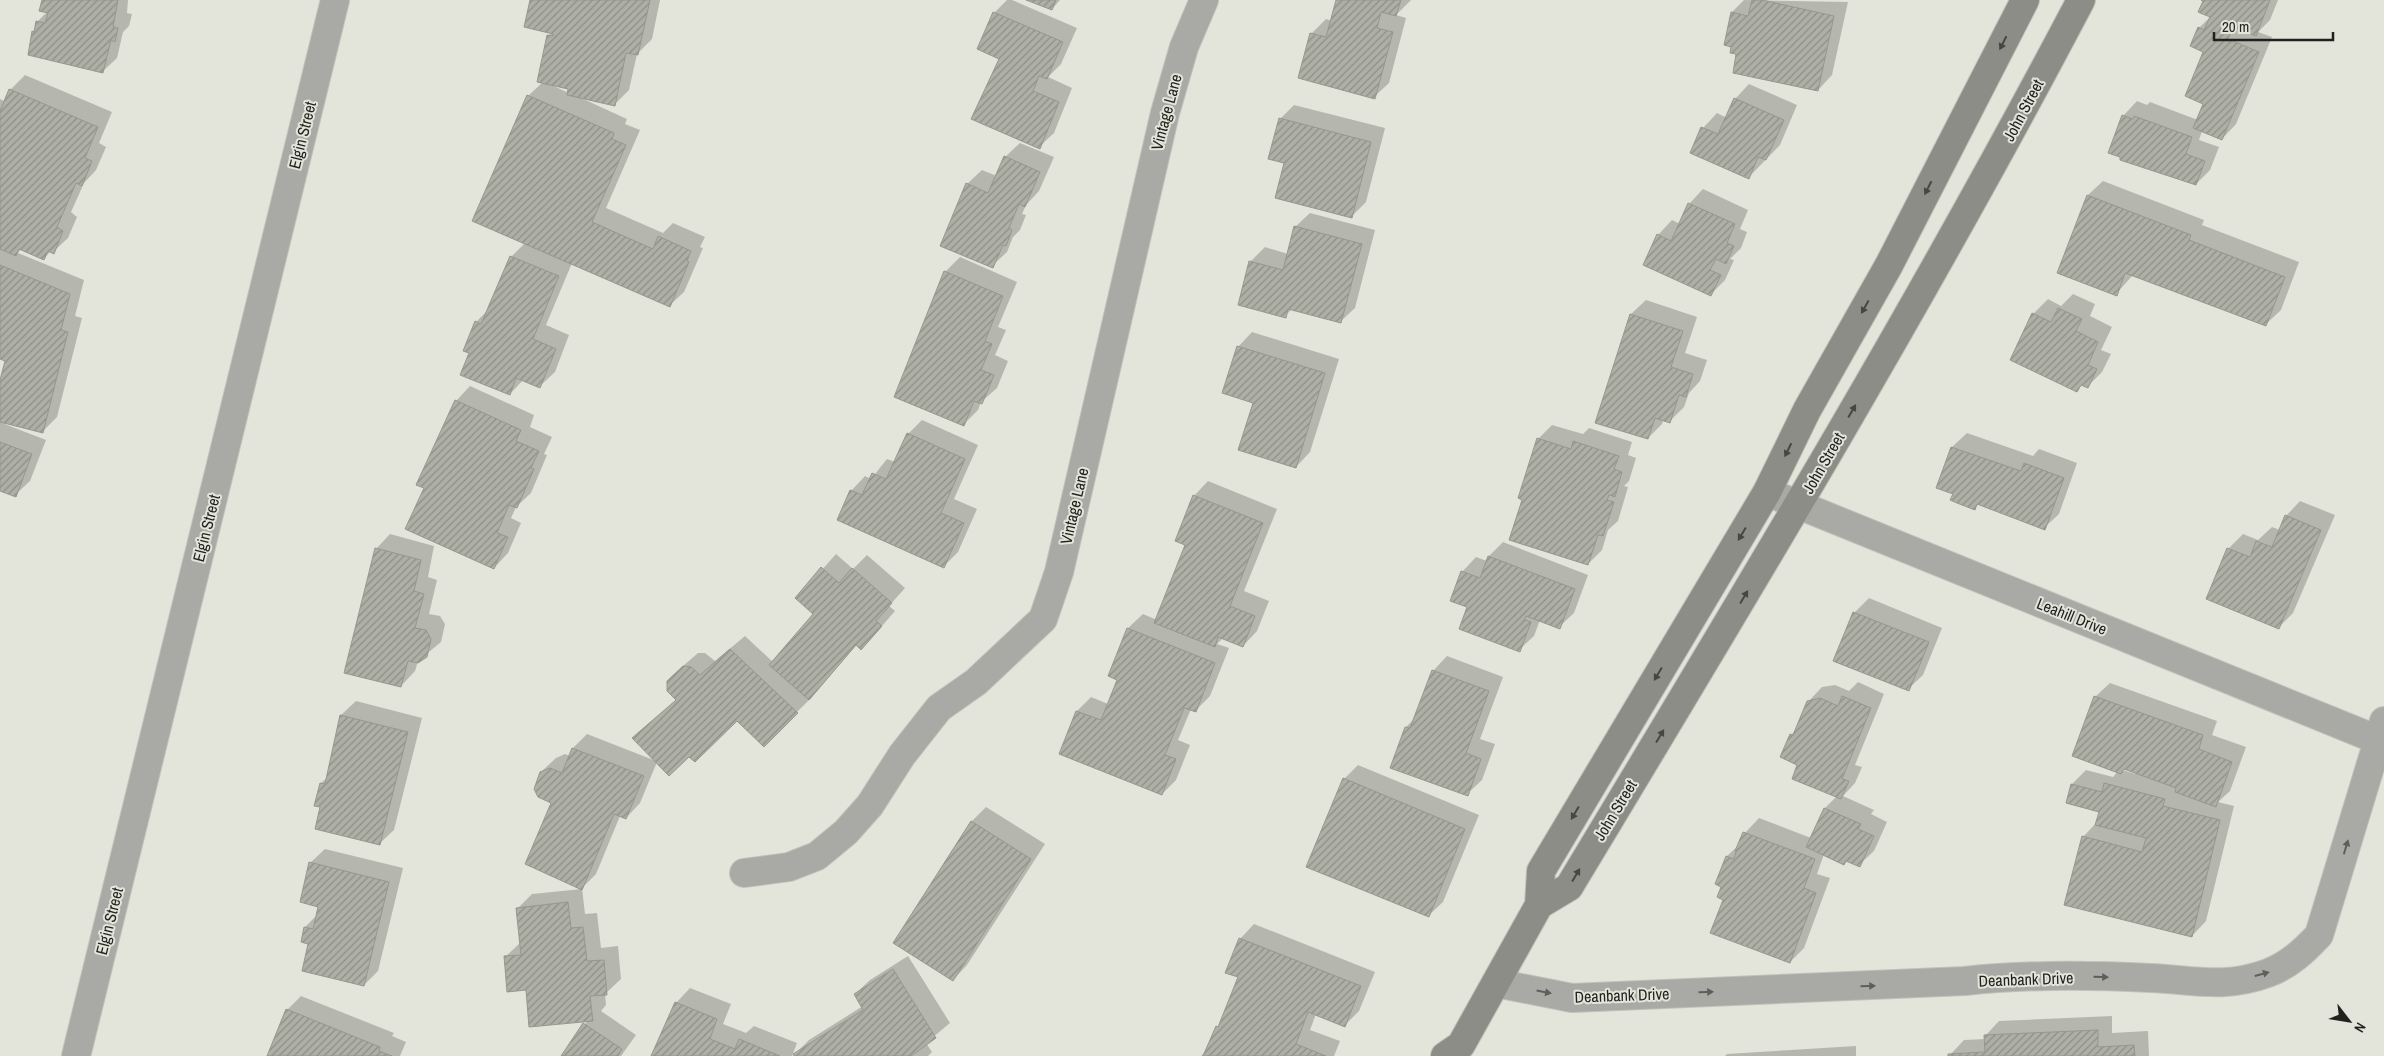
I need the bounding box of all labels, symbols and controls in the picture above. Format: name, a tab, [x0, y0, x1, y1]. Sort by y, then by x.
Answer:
scale bar	[2214, 10, 2333, 42]
text: 20 m	[2222, 16, 2249, 37]
one-way arrow	[1999, 36, 2007, 51]
street label: Vintage Lane	[1145, 72, 1187, 152]
street label: John Street	[1998, 75, 2049, 145]
street label: Elgin Street	[283, 99, 321, 171]
one-way arrow	[1924, 181, 1932, 195]
one-way arrow	[1861, 300, 1869, 315]
one-way arrow	[1848, 405, 1857, 418]
street label: John Street	[1797, 428, 1849, 498]
one-way arrow	[1783, 443, 1791, 457]
street label: Vintage Lane	[1055, 466, 1093, 546]
street label: Elgin Street	[187, 492, 225, 564]
one-way arrow	[1737, 527, 1746, 541]
one-way arrow	[1739, 590, 1748, 603]
street label: Leahill Drive	[2034, 592, 2110, 640]
one-way arrow	[1654, 667, 1663, 680]
one-way arrow	[1655, 730, 1664, 743]
street label: John Street	[1588, 775, 1642, 844]
one-way arrow	[1571, 807, 1580, 820]
one-way arrow	[2343, 839, 2351, 854]
one-way arrow	[1571, 869, 1580, 882]
street label: Elgin Street	[90, 885, 128, 957]
street label: Deanbank Drive	[1978, 966, 2074, 992]
one-way arrow	[2254, 970, 2270, 978]
one-way arrow	[2093, 973, 2109, 981]
one-way arrow	[1861, 981, 1877, 989]
street label: Deanbank Drive	[1574, 982, 1670, 1008]
one-way arrow	[1698, 988, 1714, 996]
one-way arrow	[1537, 989, 1553, 997]
north arrow	[2324, 996, 2374, 1046]
text: N	[2350, 1020, 2370, 1036]

